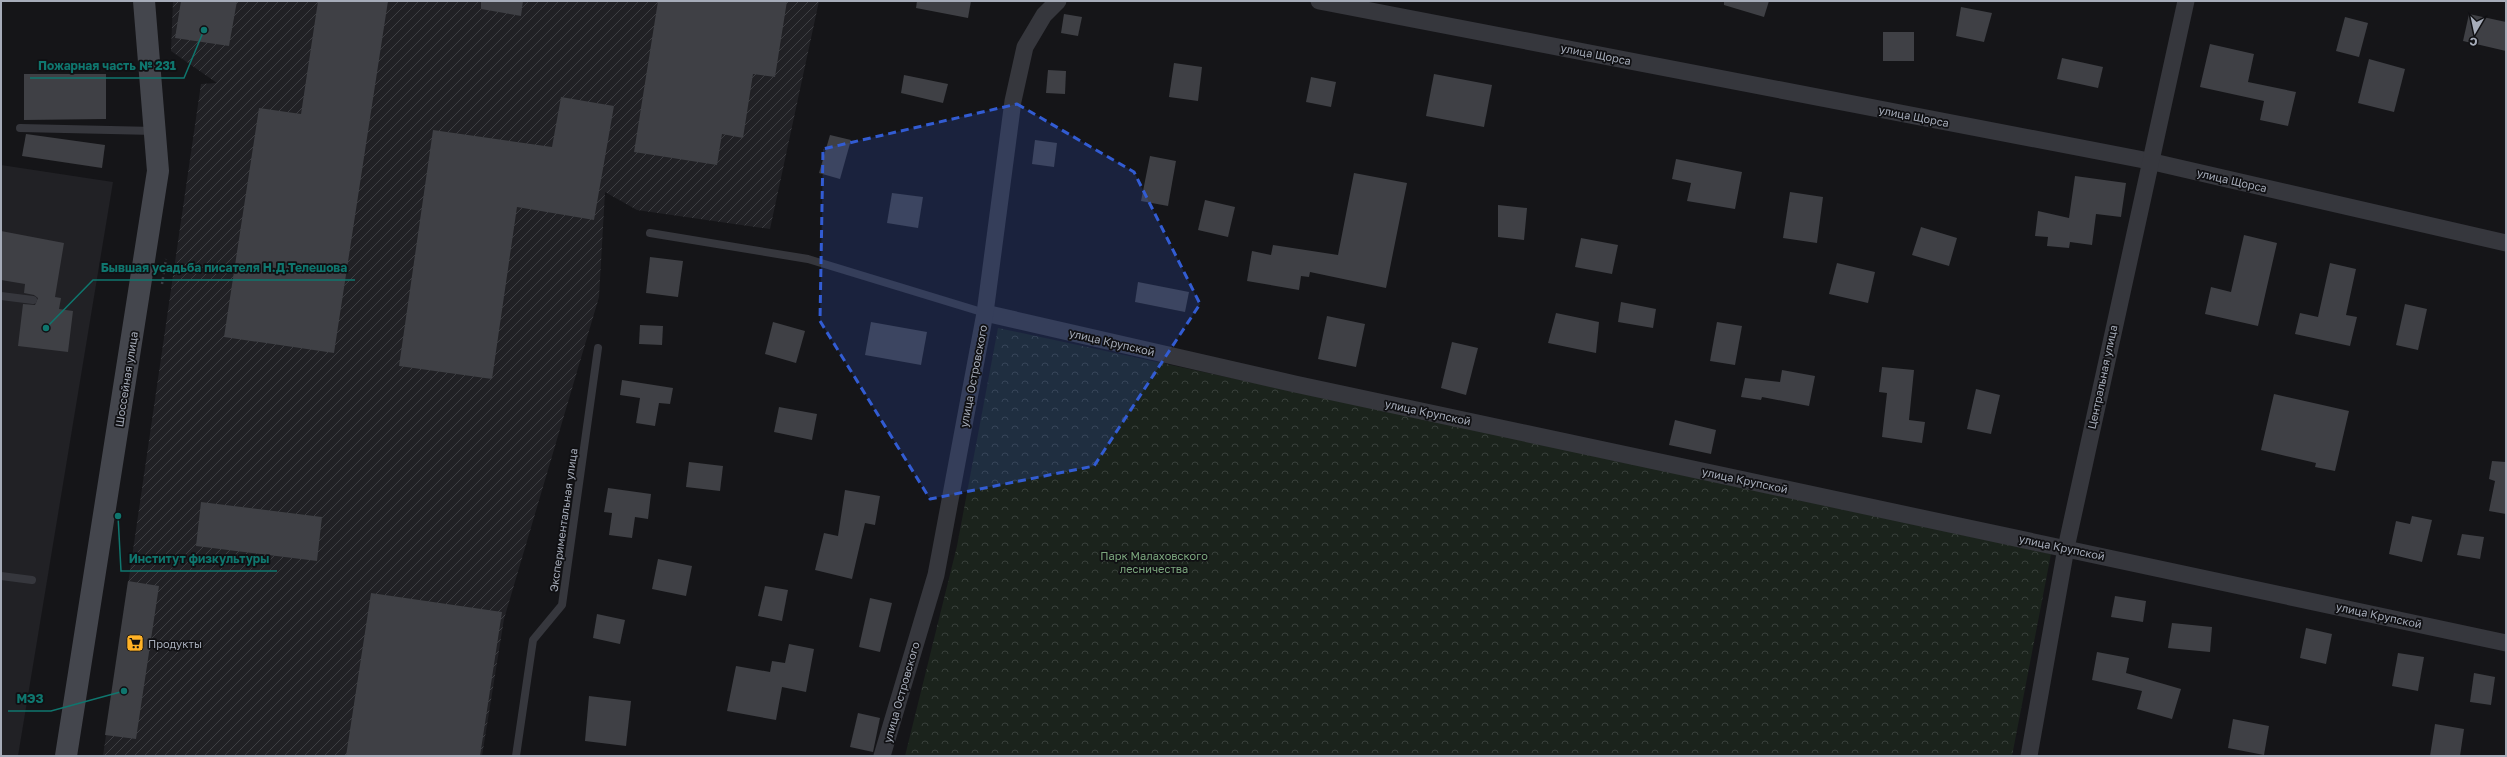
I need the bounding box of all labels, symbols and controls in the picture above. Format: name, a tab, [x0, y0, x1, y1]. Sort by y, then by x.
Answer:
north arrow	[2455, 12, 2495, 52]
text: С	[2468, 35, 2478, 49]
street label: улица Щорса	[1560, 41, 1632, 67]
callout: Пожарная часть № 231	[30, 54, 184, 78]
text: Пожарная часть № 231	[38, 58, 176, 73]
street label: улица Щорса	[1878, 103, 1950, 129]
street label: улица Щорса	[2196, 166, 2268, 194]
callout: Бывшая усадьба писателя Н.Д.Телешова	[93, 256, 355, 280]
text: Бывшая усадьба писателя Н.Д.Телешова	[101, 260, 347, 275]
street label: улица Островского	[957, 323, 989, 428]
street label: Центральная улица	[2085, 324, 2119, 430]
street label: улица Крупской	[1068, 326, 1156, 358]
street label: Шоссейная улица	[112, 330, 140, 428]
street label: улица Крупской	[1384, 397, 1472, 427]
street label: Экспериментальная улица	[546, 447, 580, 593]
street label: улица Крупской	[1701, 465, 1789, 495]
street label: улица Крупской	[2018, 532, 2106, 562]
callout: Институт физкультуры	[121, 547, 277, 571]
park label: Парк Малаховского лесничества	[1100, 549, 1208, 575]
text: Институт физкультуры	[129, 551, 269, 566]
street label: улица Крупской	[2335, 600, 2423, 630]
supermarket icon: Продукты	[125, 633, 145, 653]
place label: Продукты	[148, 637, 202, 650]
street label: улица Островского	[880, 640, 922, 744]
callout: МЭЗ	[8, 687, 51, 711]
text: МЭЗ	[16, 691, 44, 706]

